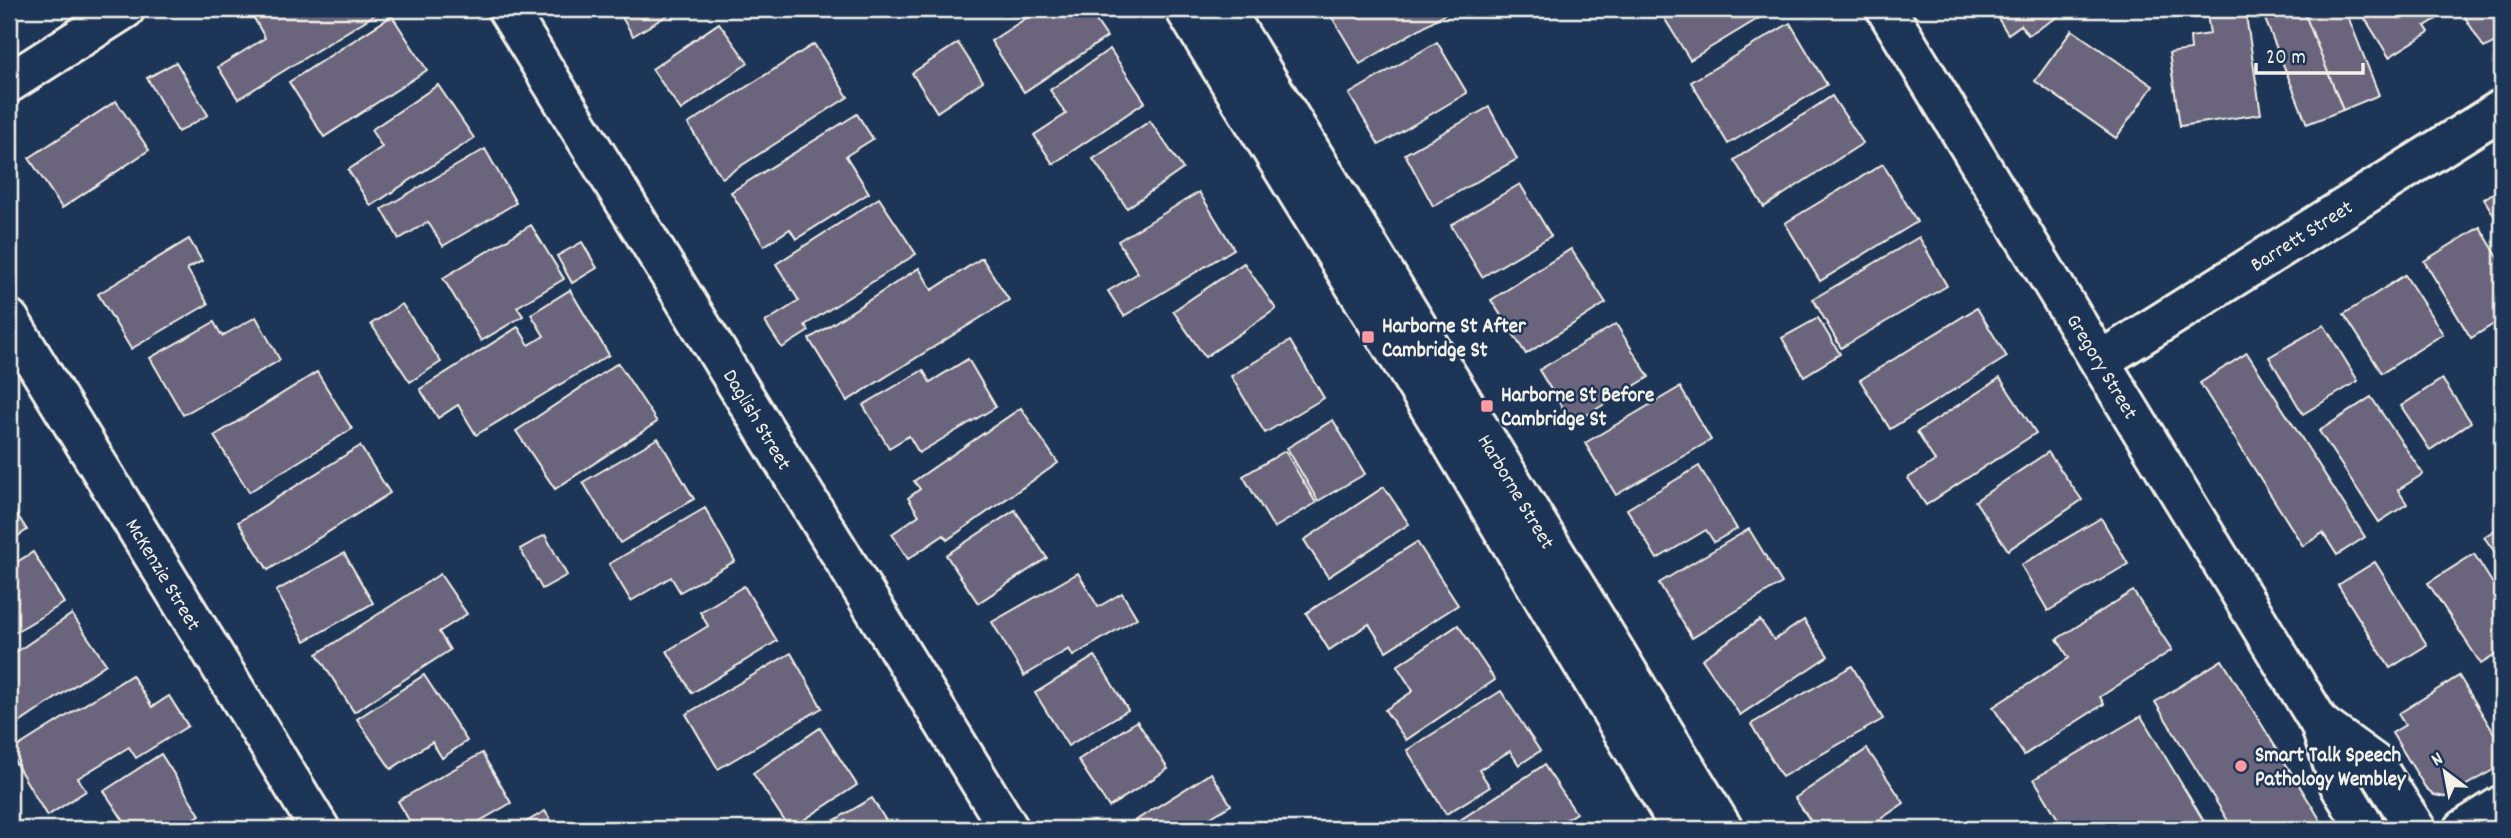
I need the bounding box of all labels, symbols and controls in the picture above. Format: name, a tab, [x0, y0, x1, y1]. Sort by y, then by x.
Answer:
scale bar	[2256, 32, 2362, 76]
text: 20 m	[2266, 44, 2306, 74]
street label: Barrett Street	[2245, 194, 2360, 281]
street label: Gregory Street	[2057, 309, 2144, 426]
place label: Harborne St After Cambridge St	[1382, 313, 1527, 367]
marker: Harborne St After Cambridge St	[1360, 329, 1376, 345]
street label: Daglish Street	[713, 364, 798, 477]
place label: Harborne St Before Cambridge St	[1501, 382, 1654, 436]
marker: Harborne St Before Cambridge St	[1479, 398, 1495, 414]
street label: Harborne Street	[1468, 429, 1561, 556]
street label: McKenzie Street	[116, 514, 207, 638]
north arrow	[2410, 736, 2480, 806]
place label: Smart Talk Speech Pathology Wembley	[2255, 742, 2407, 796]
text: N	[2427, 747, 2449, 774]
marker: Smart Talk Speech Pathology Wembley	[2233, 758, 2249, 774]

